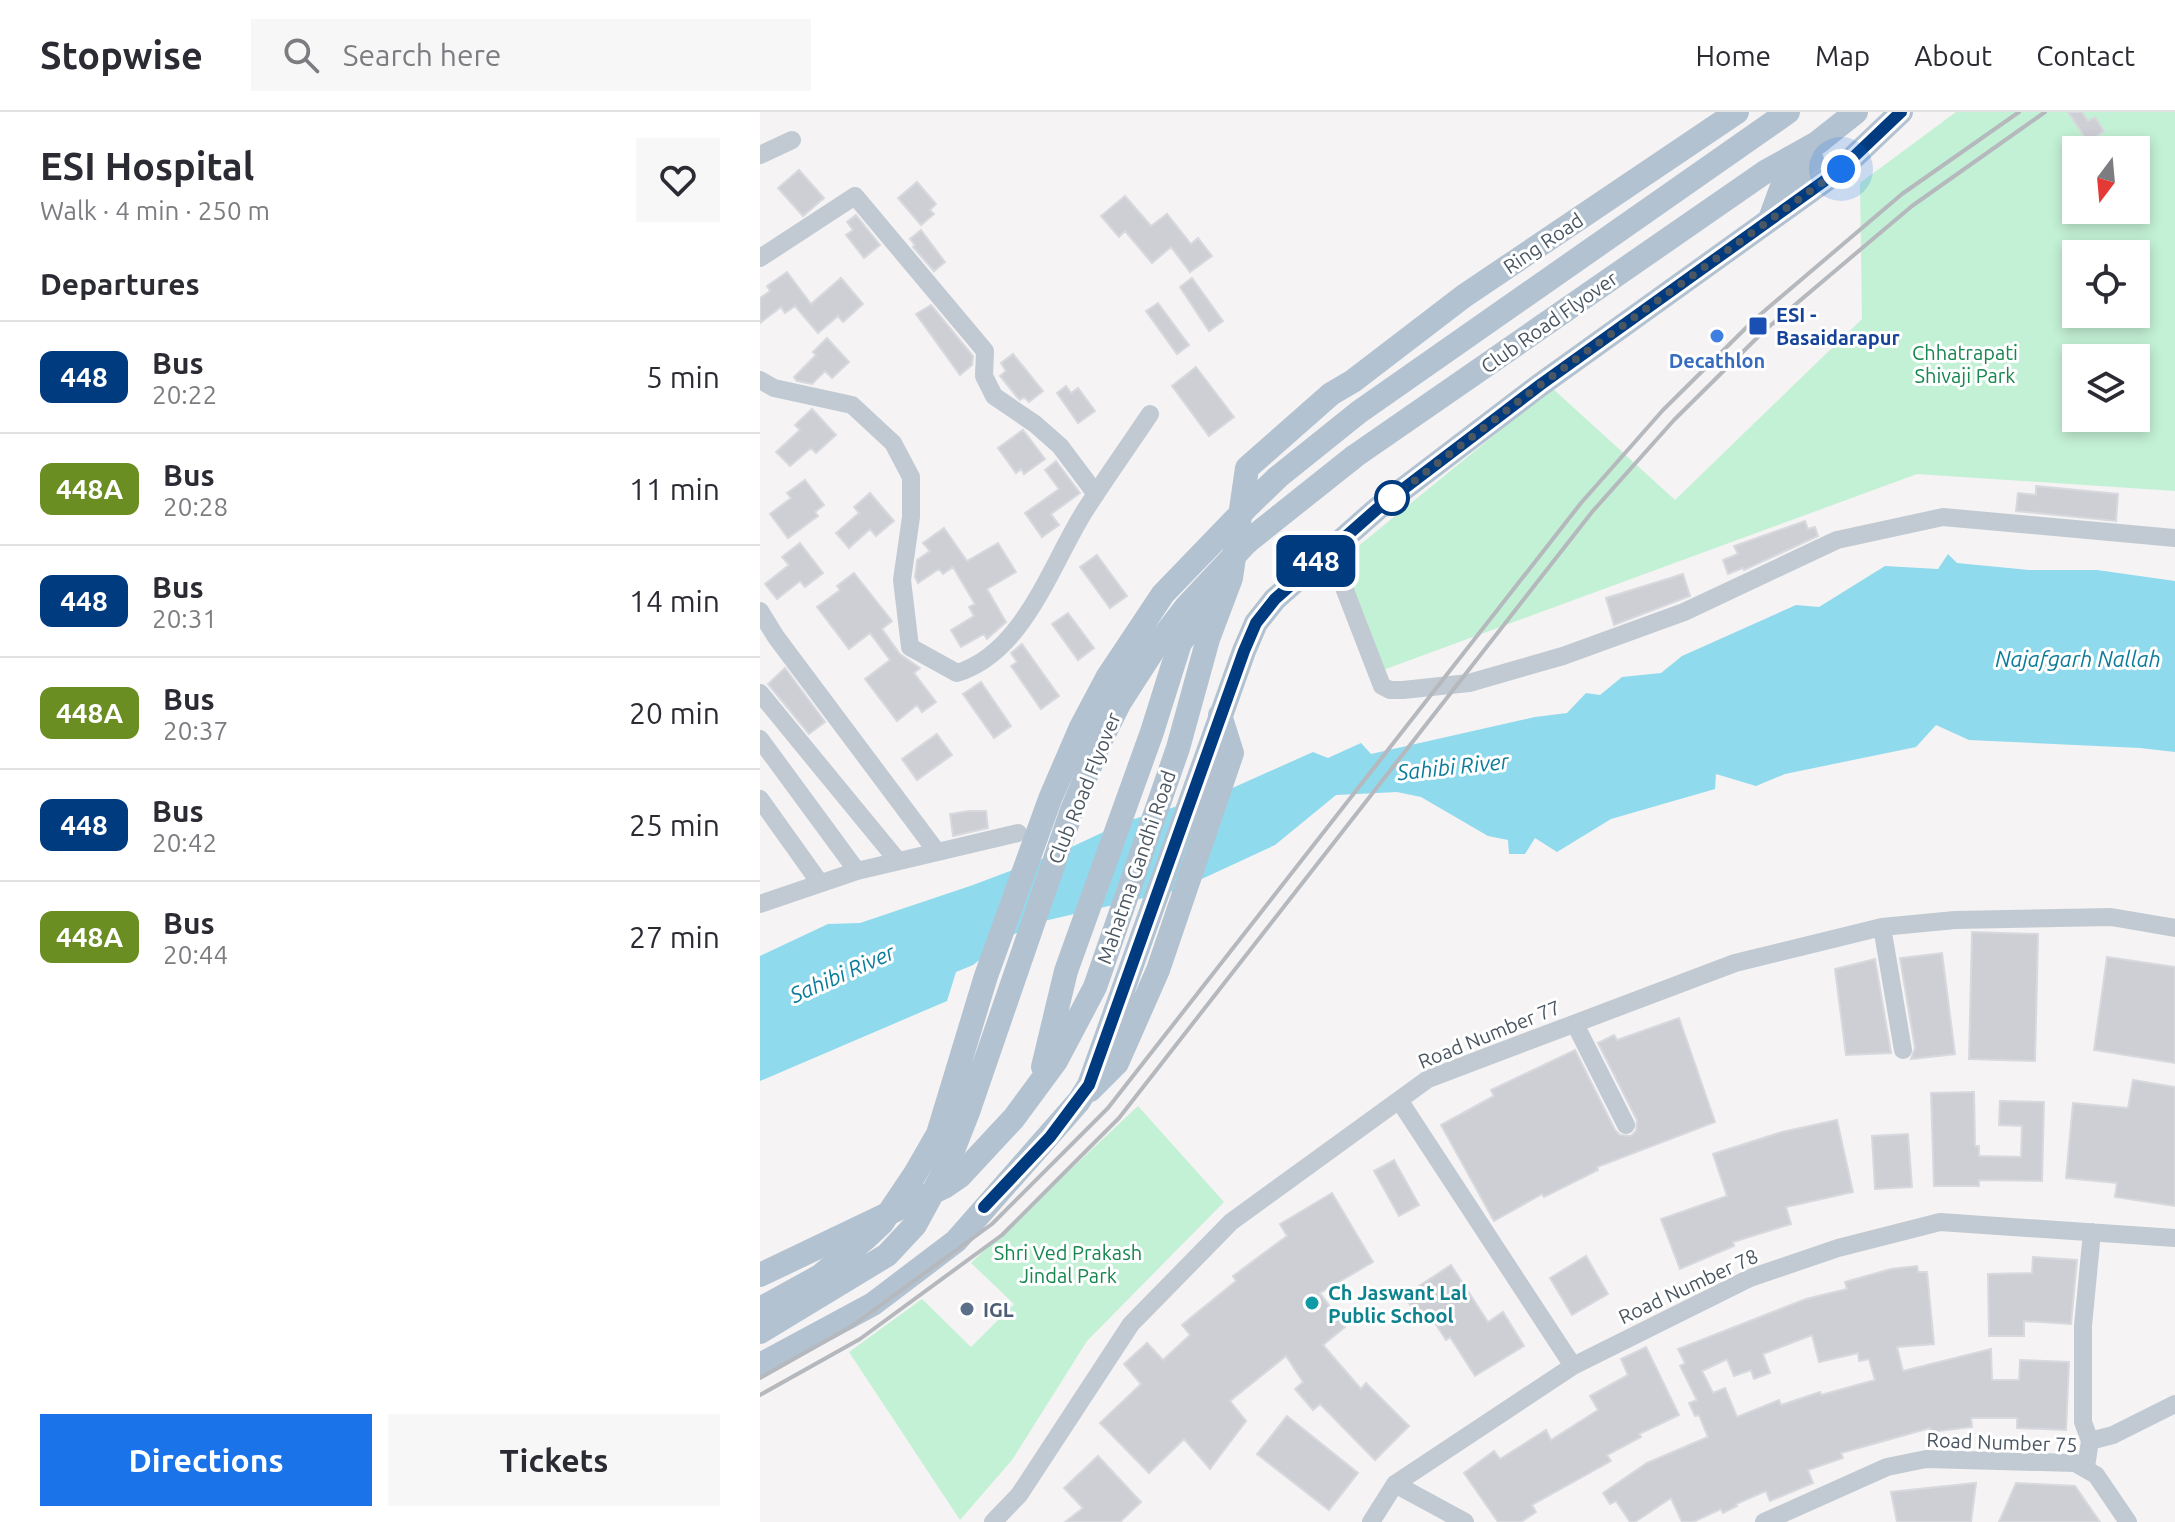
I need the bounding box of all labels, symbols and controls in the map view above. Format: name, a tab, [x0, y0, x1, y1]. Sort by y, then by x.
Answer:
search box	[251, 19, 811, 91]
icon: search	[279, 33, 323, 77]
text: Stopwise	[40, 34, 203, 76]
text: Search here	[343, 38, 501, 72]
text: Home	[1696, 40, 1771, 71]
text: Map	[1815, 40, 1870, 71]
text: About	[1914, 40, 1992, 71]
text: Contact	[2036, 40, 2135, 71]
north arrow	[2062, 136, 2150, 224]
map controls	[2062, 136, 2150, 432]
button: heart	[636, 138, 720, 222]
text: ESI Hospital	[40, 145, 254, 187]
your location	[1821, 149, 1861, 189]
text: Walk · 4 min · 250 m	[40, 196, 270, 225]
street label: Ring Road	[1499, 208, 1587, 278]
button: locate	[2062, 240, 2150, 328]
street label: Club Road Flyover	[1476, 266, 1622, 378]
text: Departures	[40, 267, 200, 301]
place label: ESI - Basaidarapur	[1776, 303, 1900, 349]
marker: ESI - Basaidarapur	[1747, 315, 1769, 337]
marker: Decathlon	[1708, 327, 1726, 345]
park label: Chhatrapati Shivaji Park	[1912, 341, 2018, 387]
button: layers	[2062, 344, 2150, 432]
text: Bus	[152, 346, 204, 380]
place label: Decathlon	[1669, 349, 1765, 372]
text: 5 min	[646, 360, 720, 394]
text: 448	[60, 361, 108, 392]
text: 20:22	[152, 380, 217, 409]
text: Bus	[163, 458, 215, 492]
text: 11 min	[629, 472, 720, 506]
text: 448A	[56, 473, 123, 504]
unlabelled marker	[1375, 481, 1409, 515]
text: 20:28	[163, 492, 228, 521]
line badge: 448	[1270, 535, 1362, 587]
text: 448	[1292, 545, 1340, 576]
text: Bus	[152, 570, 204, 604]
text: 14 min	[629, 584, 720, 618]
text: 448	[60, 585, 108, 616]
text: 20:31	[152, 604, 217, 633]
water label: Najafgarh Nallah	[1995, 646, 2161, 672]
text: Bus	[163, 682, 215, 716]
text: 20 min	[629, 696, 720, 730]
text: 448A	[56, 697, 123, 728]
street label: Club Road Flyover	[1043, 709, 1125, 867]
text: 20:37	[163, 716, 228, 745]
water label: Sahibi River	[1395, 748, 1511, 784]
street label: Mahatma Gandhi Road	[1092, 767, 1180, 967]
text: Bus	[152, 794, 204, 828]
text: 25 min	[629, 808, 720, 842]
text: 448	[60, 809, 108, 840]
text: 20:42	[152, 828, 217, 857]
text: Bus	[163, 906, 215, 940]
text: 27 min	[629, 920, 720, 954]
text: 448A	[56, 921, 123, 952]
water label: Sahibi River	[785, 939, 899, 1008]
text: 20:44	[163, 940, 228, 969]
street label: Road Number 77	[1415, 995, 1563, 1073]
park label: Shri Ved Prakash Jindal Park	[994, 1241, 1142, 1287]
street label: Road Number 78	[1615, 1244, 1761, 1328]
place label: Ch Jaswant Lal Public School	[1328, 1281, 1467, 1327]
marker: Ch Jaswant Lal Public School	[1303, 1294, 1321, 1312]
place label: IGL	[983, 1298, 1014, 1321]
marker: IGL	[958, 1300, 976, 1318]
button: Directions	[40, 1414, 372, 1506]
button: Tickets	[388, 1414, 720, 1506]
street label: Road Number 75	[1926, 1428, 2078, 1456]

